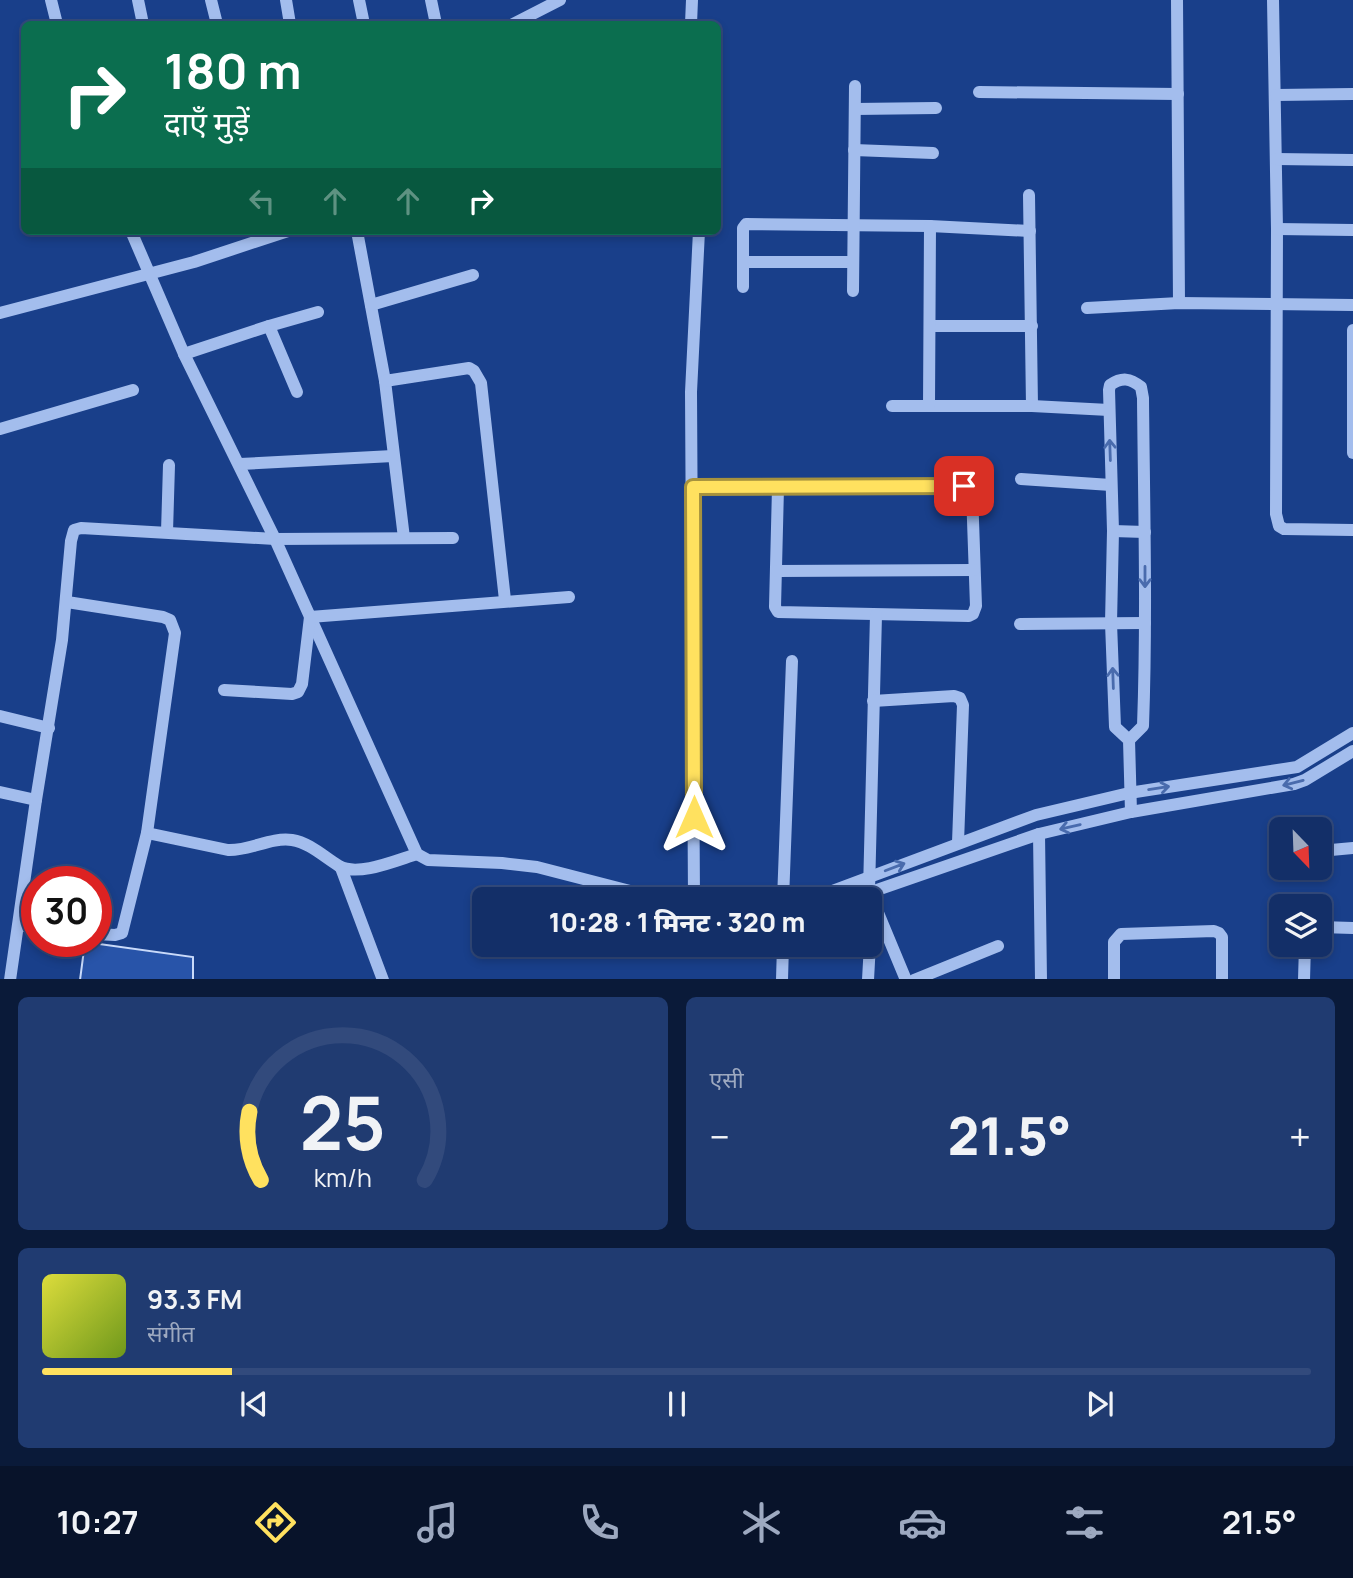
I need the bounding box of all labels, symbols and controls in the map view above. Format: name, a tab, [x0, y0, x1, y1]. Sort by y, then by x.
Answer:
text: 180 m	[164, 37, 302, 104]
icon: right	[49, 49, 140, 140]
text: दाएँ मुड़ें	[164, 101, 250, 145]
icon: left	[243, 182, 281, 220]
icon: ahead	[316, 182, 354, 220]
icon: ahead	[389, 182, 427, 220]
icon: right	[462, 182, 500, 220]
one-way arrow	[1104, 439, 1117, 462]
pin	[934, 456, 994, 516]
icon: arrive	[945, 467, 983, 505]
one-way arrow	[1138, 566, 1152, 589]
one-way arrow	[1107, 667, 1120, 690]
one-way arrow	[1282, 777, 1305, 790]
position arrow	[657, 780, 731, 854]
one-way arrow	[1147, 781, 1170, 794]
north arrow	[1269, 817, 1332, 880]
map controls	[1269, 817, 1332, 957]
one-way arrow	[1059, 820, 1082, 834]
one-way arrow	[883, 860, 905, 873]
speed limit sign: 30	[21, 866, 112, 957]
button: layers	[1269, 894, 1332, 957]
text: 10:28 · 1 मिनट · 320 m	[549, 904, 805, 940]
text: एसी	[710, 1063, 744, 1095]
text: 25	[300, 1072, 386, 1172]
text: 21.5°	[948, 1100, 1071, 1171]
text: −	[710, 1110, 730, 1162]
text: +	[1289, 1110, 1311, 1162]
text: km/h	[314, 1159, 372, 1194]
text: 93.3 FM	[147, 1281, 242, 1317]
text: संगीत	[147, 1317, 195, 1349]
icon: previous	[235, 1385, 273, 1423]
icon: pause	[658, 1385, 696, 1423]
icon: next	[1081, 1385, 1119, 1423]
icon: directions	[251, 1498, 300, 1547]
icon: music	[413, 1498, 462, 1547]
icon: phone	[575, 1498, 624, 1547]
icon: climate	[737, 1498, 786, 1547]
icon: car	[898, 1498, 947, 1547]
icon: filters	[1060, 1498, 1109, 1547]
text: 10:27	[56, 1500, 139, 1544]
text: 21.5°	[1222, 1500, 1297, 1544]

